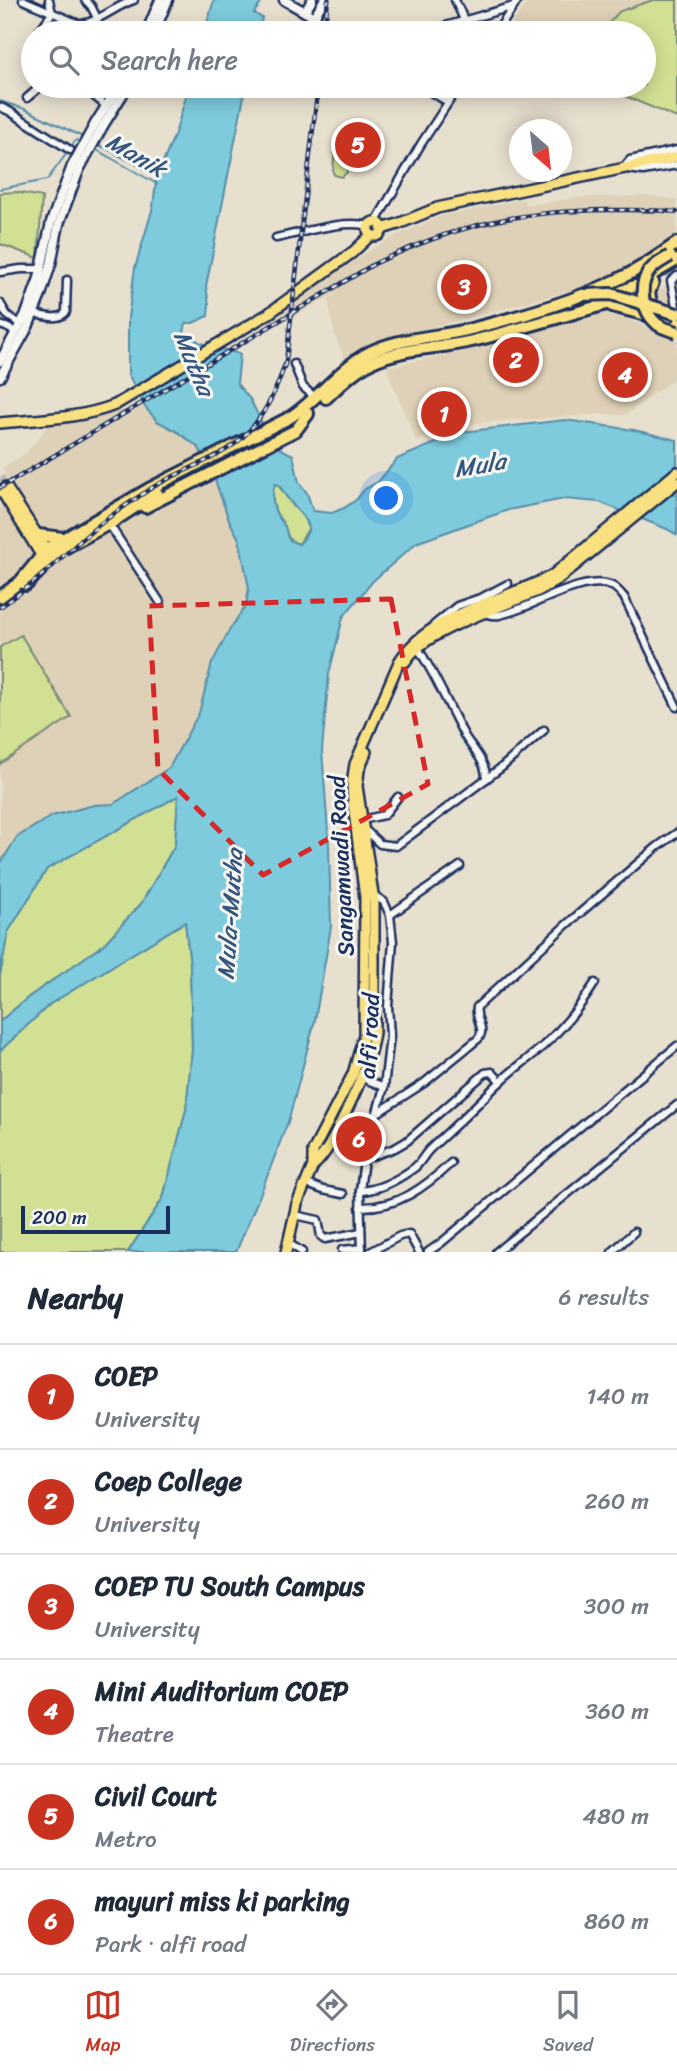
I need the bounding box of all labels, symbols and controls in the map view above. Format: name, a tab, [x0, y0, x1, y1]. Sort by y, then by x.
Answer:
search box	[21, 21, 656, 98]
text: Search here	[101, 37, 238, 83]
icon: search	[45, 41, 83, 79]
pin: 5	[335, 119, 381, 171]
north arrow	[509, 119, 572, 182]
water label: Manik	[98, 121, 177, 191]
pin: 3	[441, 261, 487, 313]
water label: Mutha	[161, 324, 228, 405]
pin: 2	[493, 334, 539, 386]
pin: 4	[602, 349, 648, 401]
pin: 1	[421, 388, 467, 440]
water label: Mula	[451, 439, 512, 490]
your location	[369, 481, 403, 515]
street label: Sangamwadi Road	[316, 773, 367, 957]
water label: Mula-Mutha	[204, 845, 256, 981]
street label: alfi road	[347, 990, 392, 1080]
pin: 6	[336, 1113, 382, 1165]
text: 200 m	[32, 1201, 87, 1234]
scale bar	[21, 1203, 170, 1235]
text: Nearby	[28, 1271, 123, 1325]
text: 6 results	[559, 1277, 649, 1318]
text: COEP	[95, 1353, 158, 1399]
text: 1	[46, 1376, 56, 1417]
text: 140 m	[587, 1376, 649, 1417]
text: University	[95, 1399, 200, 1440]
text: Coep College	[95, 1458, 242, 1504]
text: 2	[44, 1481, 58, 1522]
text: 260 m	[584, 1481, 649, 1522]
text: University	[95, 1504, 200, 1545]
text: COEP TU South Campus	[95, 1563, 365, 1609]
text: 3	[45, 1586, 57, 1627]
text: 300 m	[584, 1586, 649, 1627]
text: University	[95, 1609, 200, 1650]
text: Mini Auditorium COEP	[95, 1668, 348, 1714]
text: 4	[44, 1691, 58, 1732]
text: 360 m	[585, 1691, 649, 1732]
text: Theatre	[95, 1714, 174, 1755]
text: Civil Court	[95, 1773, 217, 1819]
text: 5	[44, 1796, 58, 1837]
text: 480 m	[583, 1796, 649, 1837]
text: Metro	[95, 1819, 157, 1860]
text: mayuri miss ki parking	[95, 1878, 350, 1924]
text: 6	[44, 1901, 58, 1942]
text: 860 m	[584, 1901, 649, 1942]
text: Park · alfi road	[95, 1924, 246, 1965]
tab: Map	[84, 1986, 122, 2061]
tab: Directions	[290, 1986, 375, 2061]
tab: Saved	[543, 1986, 593, 2061]

